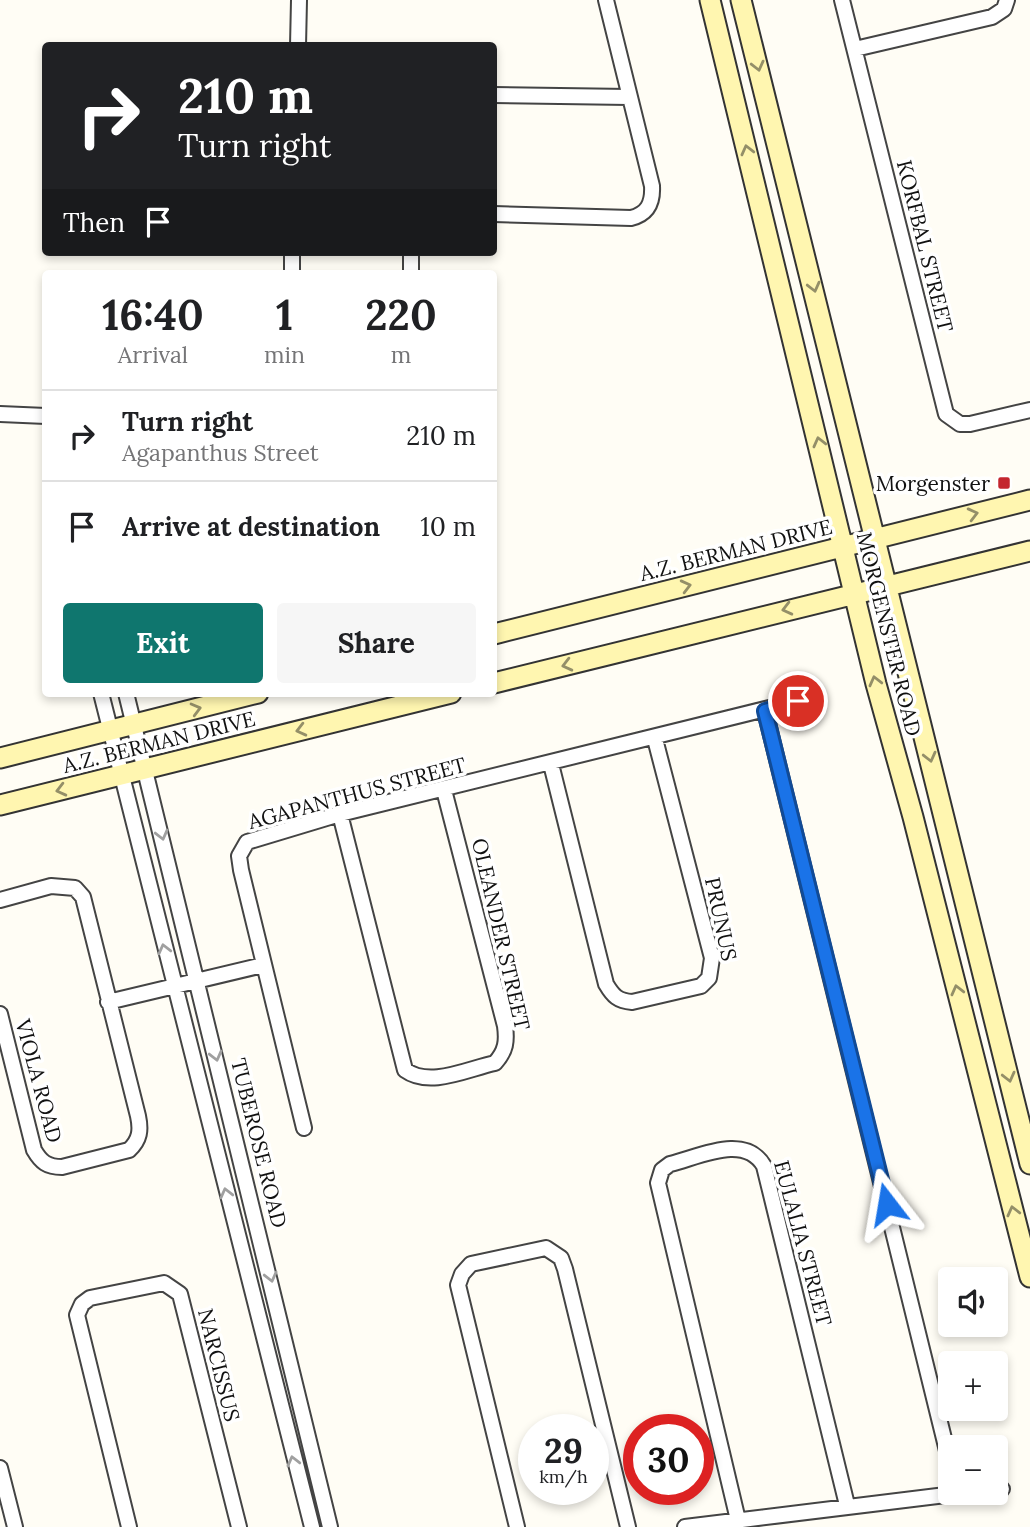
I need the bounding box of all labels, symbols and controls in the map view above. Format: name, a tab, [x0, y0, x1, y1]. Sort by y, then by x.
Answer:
one-way arrow	[750, 60, 764, 72]
text: 210 m	[178, 64, 313, 126]
icon: right	[63, 70, 154, 161]
text: Turn right	[178, 125, 331, 166]
one-way arrow	[741, 144, 755, 156]
street label: KORFBAL STREET	[891, 157, 959, 335]
icon: arrive	[139, 203, 177, 241]
text: Then	[63, 206, 125, 239]
one-way arrow	[806, 281, 820, 293]
text: 16:40	[102, 288, 204, 342]
text: 1	[276, 288, 293, 342]
text: 220	[365, 288, 437, 342]
text: Arrival	[118, 340, 188, 369]
text: min	[264, 340, 305, 369]
text: m	[391, 340, 411, 369]
text: Turn right	[122, 405, 253, 438]
icon: right	[63, 417, 101, 455]
text: 210 m	[406, 419, 476, 452]
one-way arrow	[813, 436, 827, 448]
text: Agapanthus Street	[122, 438, 319, 467]
place label: Morgenster	[876, 470, 990, 497]
marker: Morgenster	[996, 475, 1012, 491]
icon: arrive	[63, 508, 101, 546]
one-way arrow	[967, 508, 979, 523]
text: Arrive at destination	[122, 510, 380, 543]
text: 10 m	[420, 510, 476, 543]
street label: A.Z. BERMAN DRIVE	[636, 513, 835, 587]
street label: MORGENSTER ROAD	[851, 529, 927, 739]
one-way arrow	[680, 580, 692, 594]
one-way arrow	[782, 601, 794, 615]
button: Exit	[63, 603, 263, 683]
button: Share	[277, 603, 476, 683]
one-way arrow	[561, 657, 573, 671]
pin	[768, 671, 828, 731]
one-way arrow	[869, 675, 883, 687]
icon: arrive	[779, 682, 817, 720]
one-way arrow	[190, 703, 202, 717]
street label: A.Z. BERMAN DRIVE	[59, 705, 258, 779]
one-way arrow	[295, 722, 307, 736]
street label: AGAPANTHUS STREET	[244, 751, 469, 835]
one-way arrow	[922, 751, 936, 763]
one-way arrow	[55, 782, 67, 796]
one-way arrow	[154, 829, 168, 841]
street label: OLEANDER STREET	[466, 835, 536, 1033]
street label: PRUNUS	[699, 875, 743, 963]
one-way arrow	[158, 943, 172, 955]
one-way arrow	[951, 984, 965, 996]
street label: VIOLA ROAD	[9, 1015, 68, 1146]
one-way arrow	[208, 1050, 222, 1062]
street label: TUBEROSE ROAD	[225, 1055, 293, 1231]
one-way arrow	[1001, 1071, 1015, 1083]
street label: EULALIA STREET	[768, 1157, 838, 1329]
position arrow	[850, 1167, 924, 1241]
one-way arrow	[220, 1187, 234, 1199]
one-way arrow	[1007, 1205, 1021, 1217]
map controls	[938, 1267, 1008, 1505]
button: sound	[938, 1267, 1008, 1337]
one-way arrow	[263, 1271, 277, 1283]
street label: NARCISSUS	[192, 1306, 246, 1424]
button: +	[938, 1351, 1008, 1421]
speed limit sign: 30	[623, 1414, 714, 1505]
text: 29	[544, 1428, 583, 1473]
button: −	[938, 1435, 1008, 1505]
one-way arrow	[287, 1456, 301, 1468]
text: km/h	[539, 1465, 588, 1488]

